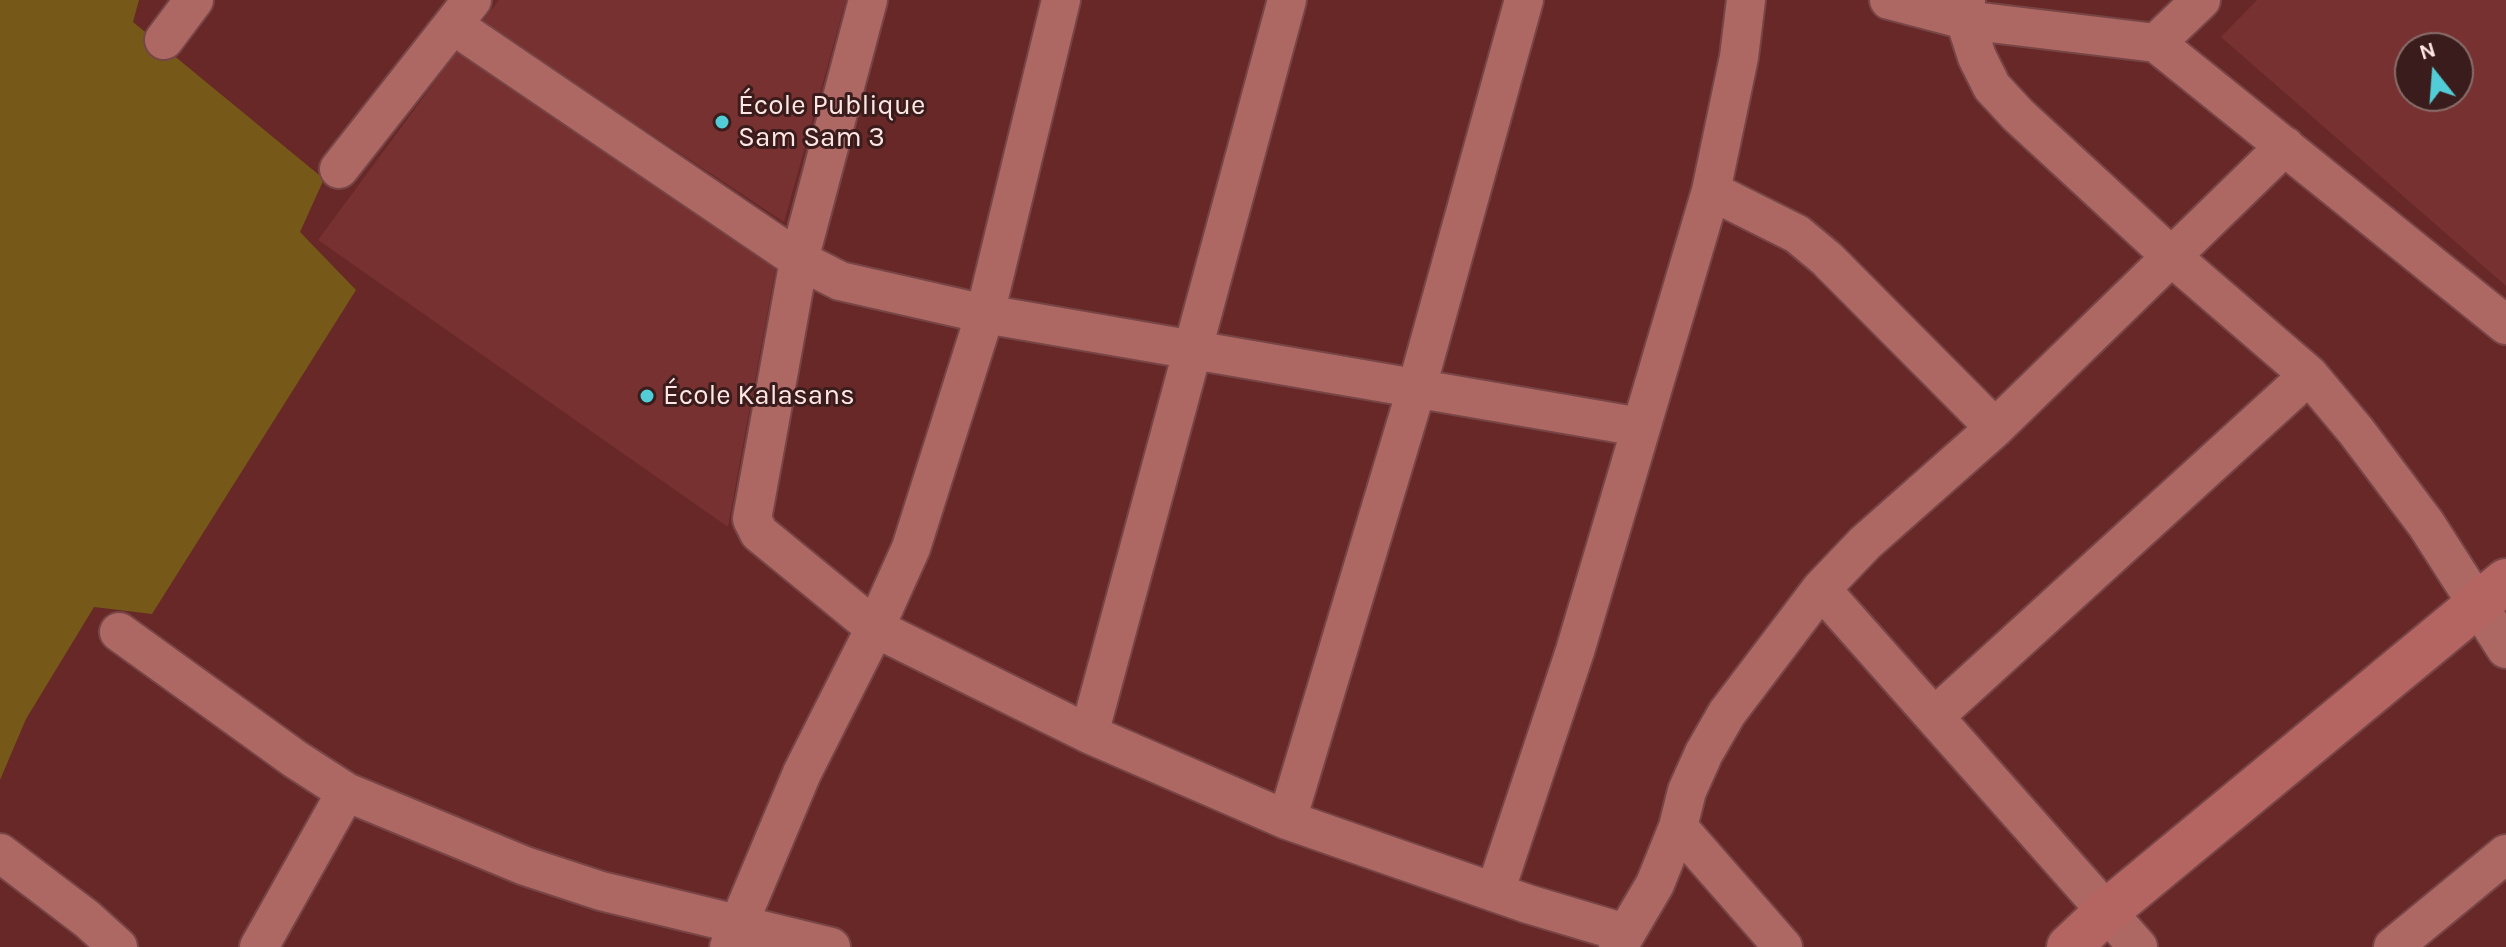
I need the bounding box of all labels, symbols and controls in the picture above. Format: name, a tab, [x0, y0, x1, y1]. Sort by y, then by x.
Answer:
north arrow	[2394, 32, 2474, 112]
text: N	[2416, 36, 2439, 66]
place label: École Publique Sam Sam 3	[738, 89, 925, 155]
marker: École Publique Sam Sam 3	[713, 113, 731, 131]
place label: École Kalasans	[663, 379, 855, 413]
marker: École Kalasans	[638, 387, 656, 405]

